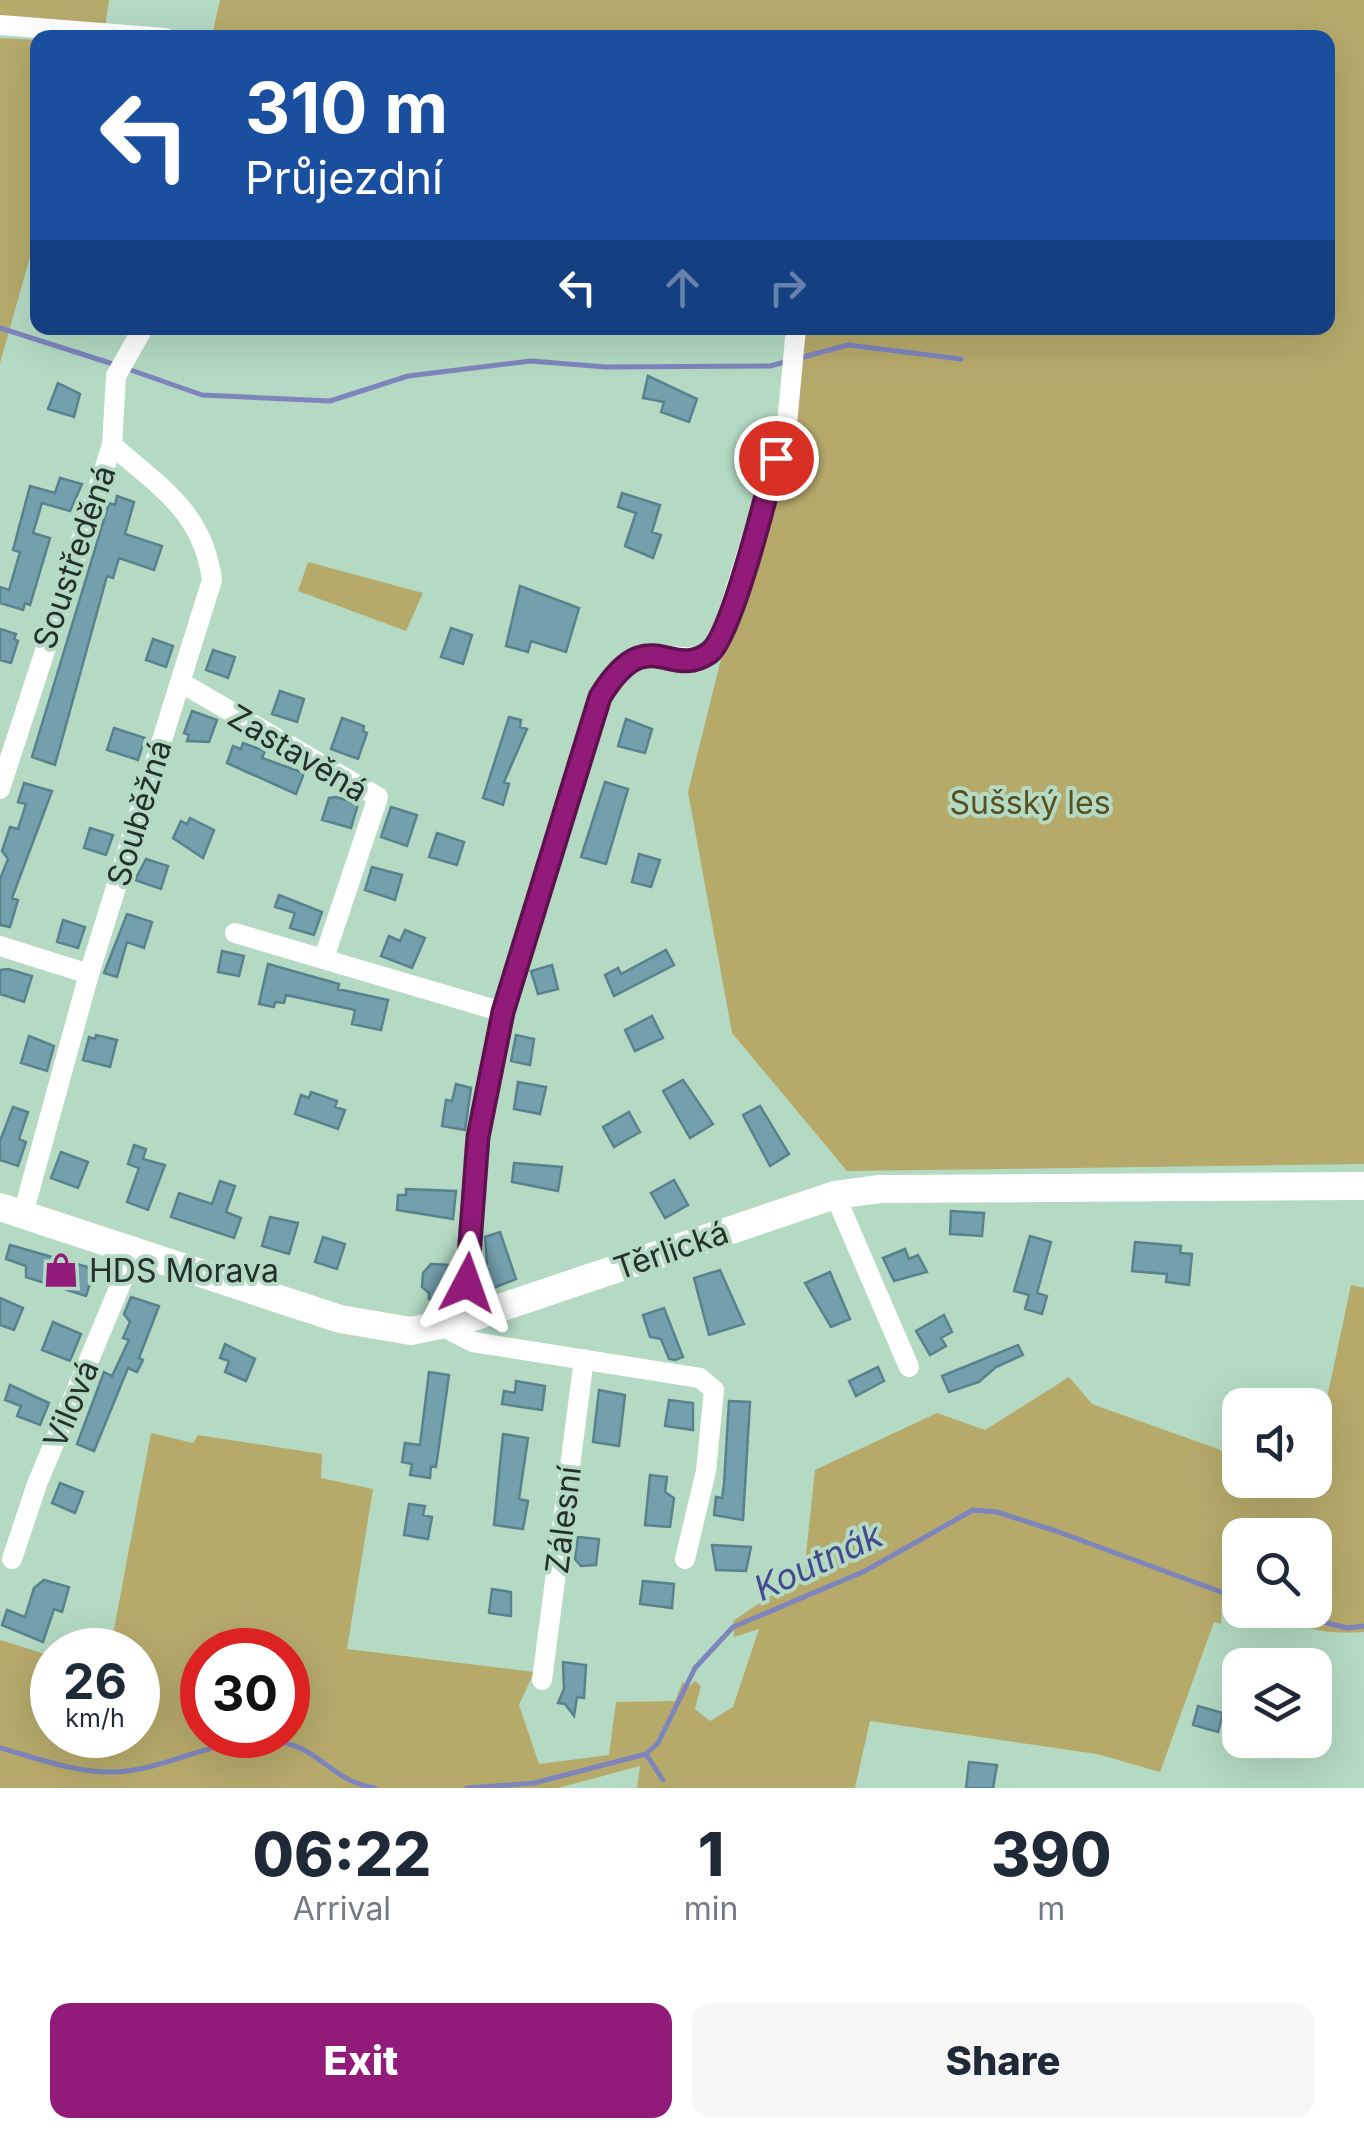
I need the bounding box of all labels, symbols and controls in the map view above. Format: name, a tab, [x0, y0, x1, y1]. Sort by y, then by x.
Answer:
text: 310 m	[245, 65, 448, 150]
icon: left	[80, 70, 210, 200]
text: Průjezdní	[245, 150, 443, 205]
icon: left	[550, 260, 605, 315]
icon: ahead	[655, 260, 710, 315]
icon: right	[760, 260, 815, 315]
pin	[734, 416, 819, 501]
icon: arrive	[749, 431, 804, 486]
street label: Soustředěná	[24, 460, 124, 654]
street label: Zastavěná	[221, 696, 375, 810]
street label: Souběžná	[98, 735, 180, 891]
park label: Sušský les	[949, 783, 1111, 822]
street label: Těrlická	[609, 1212, 733, 1288]
position arrow	[415, 1231, 519, 1335]
shop icon: HDS Morava	[42, 1251, 80, 1289]
place label: HDS Morava	[89, 1251, 279, 1290]
street label: Vilová	[35, 1354, 107, 1454]
map controls	[1222, 1388, 1332, 1758]
button: sound	[1222, 1388, 1332, 1498]
street label: Zálesní	[537, 1464, 589, 1576]
water label: Koutnák	[747, 1513, 890, 1609]
button: search	[1222, 1518, 1332, 1628]
speed limit sign: 30	[180, 1628, 310, 1758]
button: layers	[1222, 1648, 1332, 1758]
text: 26	[63, 1651, 127, 1711]
text: km/h	[65, 1703, 125, 1733]
text: 06:22	[252, 1818, 431, 1890]
text: 1	[698, 1818, 724, 1890]
text: 390	[991, 1818, 1112, 1890]
text: Arrival	[293, 1889, 391, 1928]
text: min	[684, 1889, 738, 1928]
text: m	[1037, 1889, 1065, 1928]
button: Exit	[50, 2003, 672, 2118]
button: Share	[692, 2003, 1314, 2118]

